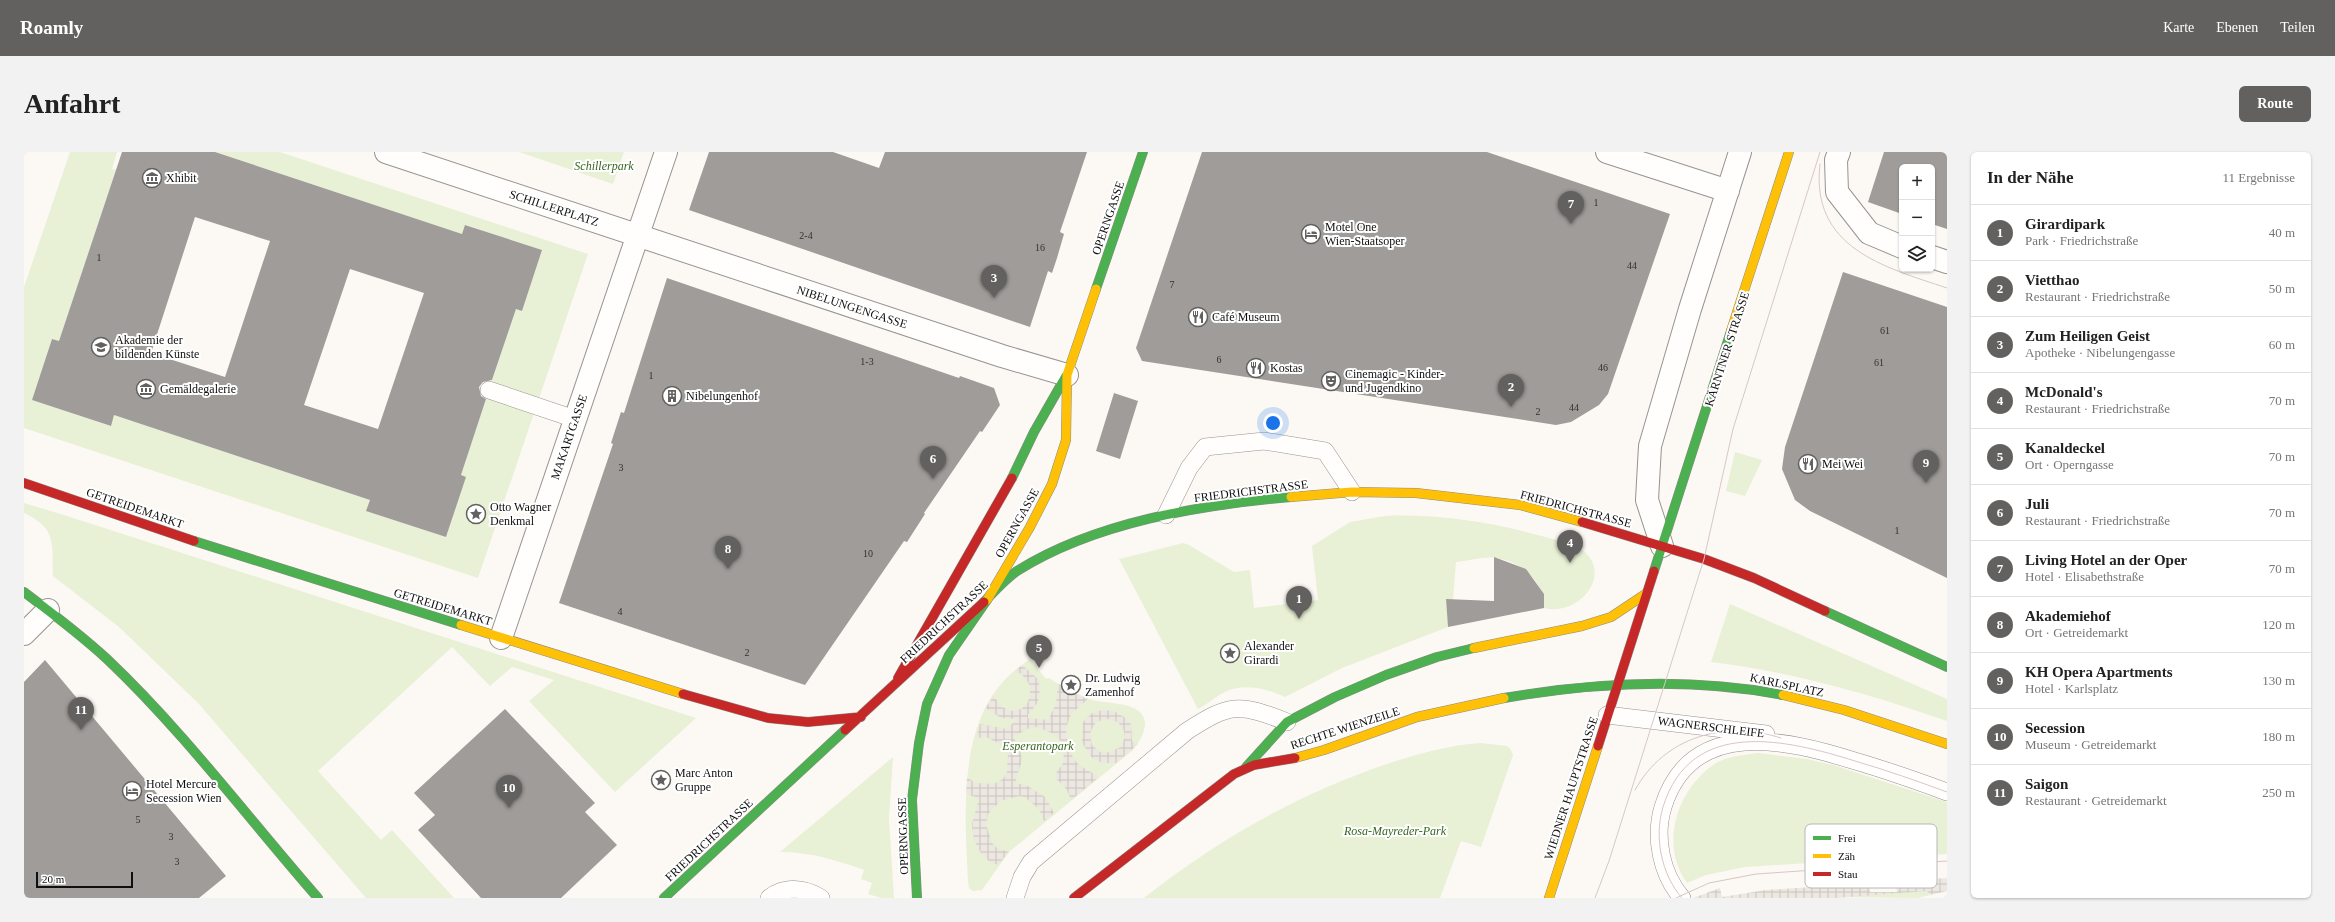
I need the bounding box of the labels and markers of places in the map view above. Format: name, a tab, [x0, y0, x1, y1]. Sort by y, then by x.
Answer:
museum icon: Xhibit	[141, 167, 163, 189]
place label: Xhibit	[166, 171, 197, 185]
pin: 7	[1558, 191, 1584, 224]
place label: Motel One Wien-Staatsoper	[1325, 220, 1405, 248]
hotel icon: Motel One Wien-Staatsoper	[1300, 223, 1322, 245]
pin: 3	[981, 265, 1007, 298]
restaurant icon: Café Museum	[1187, 306, 1209, 328]
place label: Café Museum	[1212, 310, 1280, 324]
place label: Akademie der bildenden Künste	[115, 333, 199, 361]
school or university icon: Akademie der bildenden Künste	[90, 336, 112, 358]
restaurant icon: Kostas	[1245, 357, 1267, 379]
place label: Kostas	[1270, 361, 1303, 375]
place label: Cinemagic - Kinder- und Jugendkino	[1345, 367, 1444, 395]
theatre icon: Cinemagic - Kinder- und Jugendkino	[1320, 370, 1342, 392]
pin: 2	[1498, 374, 1524, 407]
museum icon: Gemäldegalerie	[135, 378, 157, 400]
place label: Gemäldegalerie	[160, 382, 236, 396]
building icon: Nibelungenhof	[661, 385, 683, 407]
place label: Nibelungenhof	[686, 389, 758, 403]
pin: 6	[920, 446, 946, 479]
pin: 9	[1913, 450, 1939, 483]
restaurant icon: Mei Wei	[1797, 453, 1819, 475]
place label: Mei Wei	[1822, 457, 1864, 471]
place label: Otto Wagner Denkmal	[490, 500, 551, 528]
place icon: Otto Wagner Denkmal	[465, 503, 487, 525]
pin: 4	[1557, 530, 1583, 563]
pin: 8	[715, 536, 741, 569]
pin: 1	[1286, 586, 1312, 619]
pin: 5	[1026, 635, 1052, 668]
place label: Alexander Girardi	[1244, 639, 1294, 667]
place icon: Alexander Girardi	[1219, 642, 1241, 664]
place label: Dr. Ludwig Zamenhof	[1085, 671, 1140, 699]
place icon: Dr. Ludwig Zamenhof	[1060, 674, 1082, 696]
pin: 11	[68, 697, 94, 730]
place label: Marc Anton Gruppe	[675, 766, 733, 794]
place icon: Marc Anton Gruppe	[650, 769, 672, 791]
pin: 10	[496, 775, 522, 808]
place label: Hotel Mercure Secession Wien	[146, 777, 222, 805]
hotel icon: Hotel Mercure Secession Wien	[121, 780, 143, 802]

